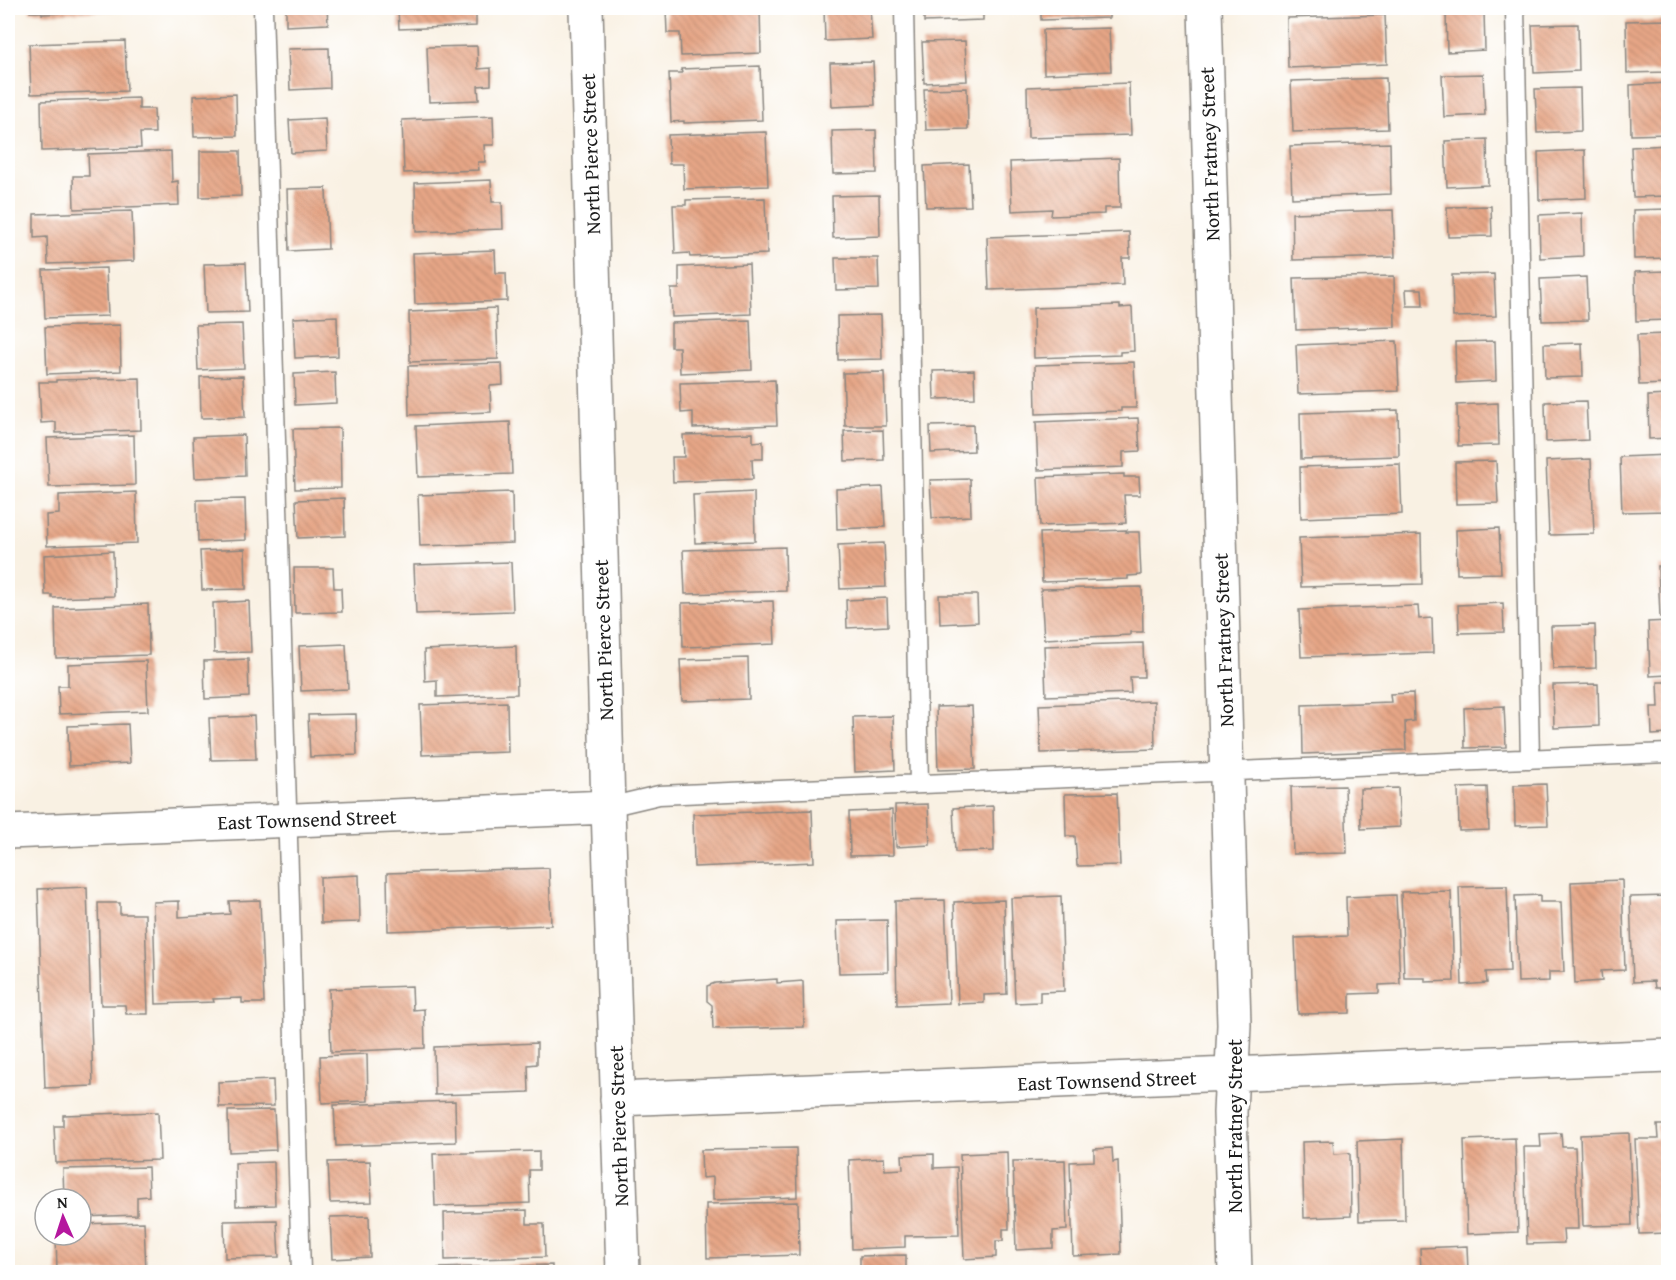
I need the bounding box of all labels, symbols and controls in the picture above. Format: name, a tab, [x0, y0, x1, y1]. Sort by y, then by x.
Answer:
street label: North Fratney Street	[1191, 66, 1227, 242]
street label: North Pierce Street	[573, 73, 607, 235]
street label: North Fratney Street	[1205, 552, 1241, 728]
street label: North Pierce Street	[586, 559, 620, 721]
street label: East Townsend Street	[217, 801, 397, 837]
street label: North Fratney Street	[1220, 1039, 1249, 1213]
street label: North Pierce Street	[601, 1045, 635, 1207]
street label: East Townsend Street	[1017, 1062, 1197, 1098]
north arrow	[33, 1187, 93, 1247]
text: N	[56, 1190, 68, 1214]

